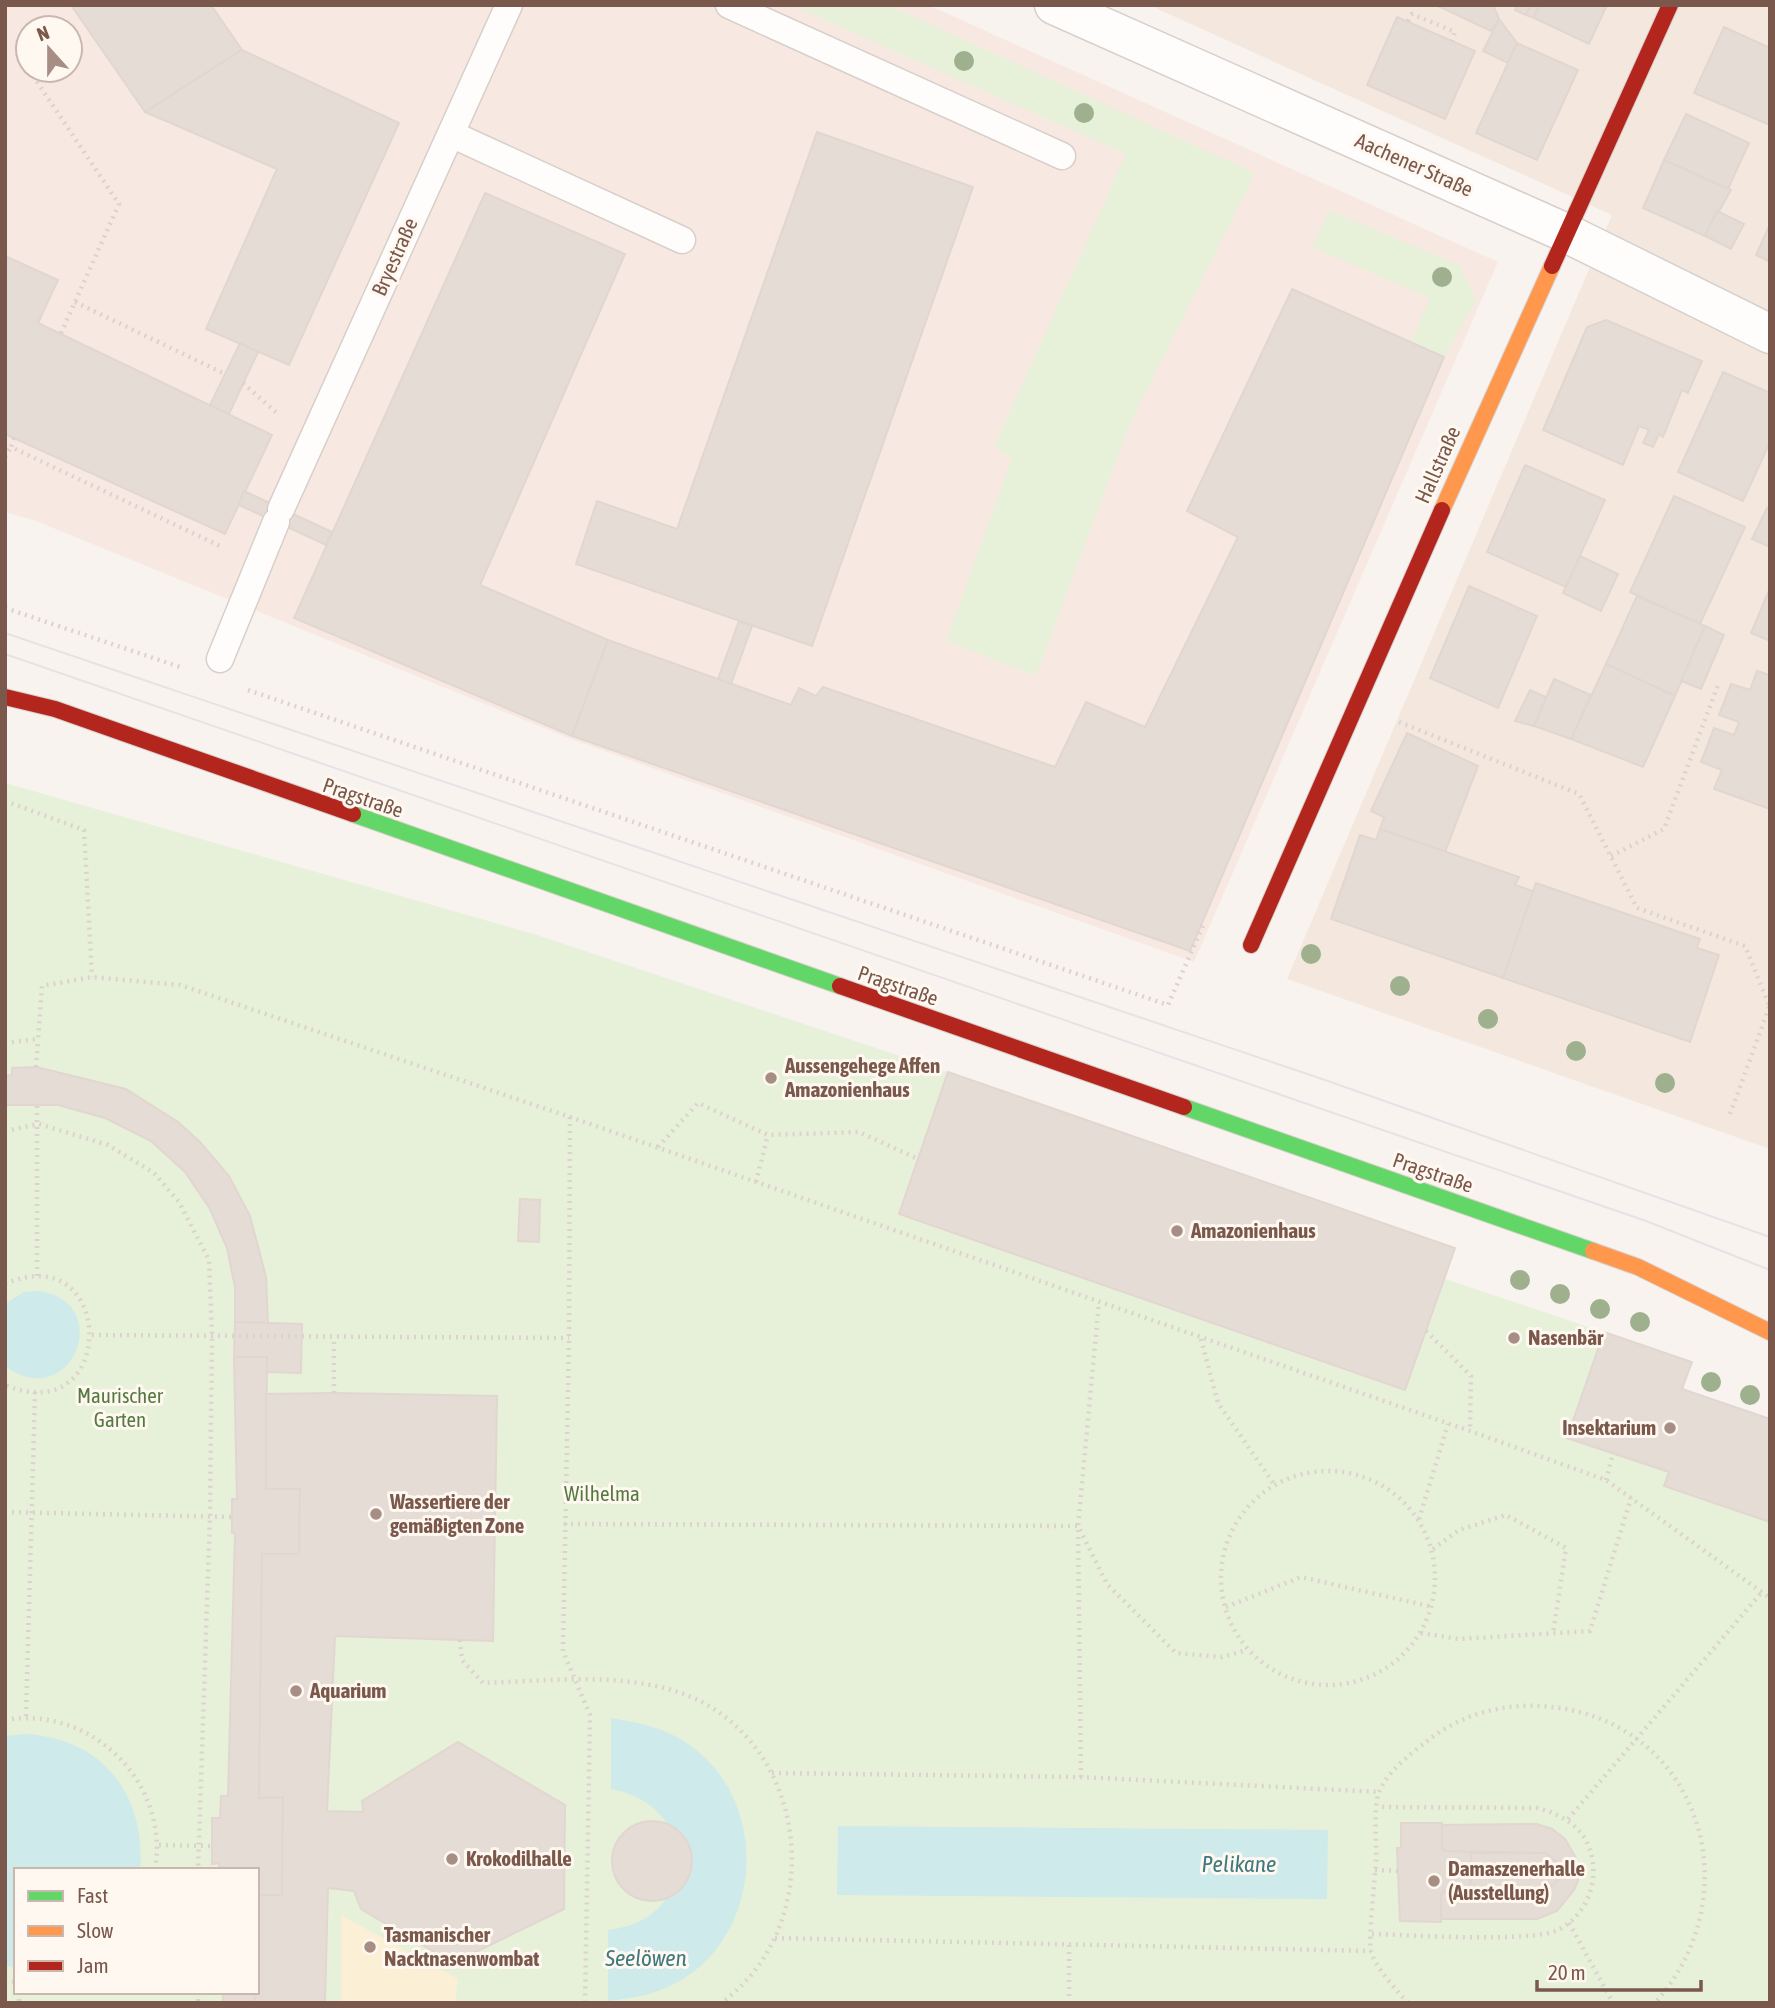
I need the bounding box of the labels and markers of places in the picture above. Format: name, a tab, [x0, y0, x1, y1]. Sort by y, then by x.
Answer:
place label: Aussengehege Affen Amazonienhaus	[784, 1053, 940, 1101]
marker: Aussengehege Affen Amazonienhaus	[763, 1070, 779, 1086]
place label: Amazonienhaus	[1190, 1218, 1316, 1242]
marker: Amazonienhaus	[1169, 1223, 1185, 1239]
place label: Nasenbär	[1528, 1325, 1604, 1349]
marker: Nasenbär	[1506, 1330, 1522, 1346]
place label: Insektarium	[1562, 1415, 1656, 1439]
marker: Insektarium	[1662, 1420, 1678, 1436]
place label: Wassertiere der gemäßigten Zone	[389, 1489, 524, 1537]
marker: Wassertiere der gemäßigten Zone	[368, 1506, 384, 1522]
place label: Aquarium	[309, 1678, 386, 1702]
marker: Aquarium	[288, 1683, 304, 1699]
place label: Krokodilhalle	[466, 1846, 572, 1870]
marker: Krokodilhalle	[444, 1851, 460, 1867]
place label: Damaszenerhalle (Ausstellung)	[1448, 1856, 1585, 1904]
marker: Damaszenerhalle (Ausstellung)	[1426, 1873, 1442, 1889]
place label: Tasmanischer Nacktnasenwombat	[384, 1922, 539, 1970]
marker: Tasmanischer Nacktnasenwombat	[362, 1939, 378, 1955]

